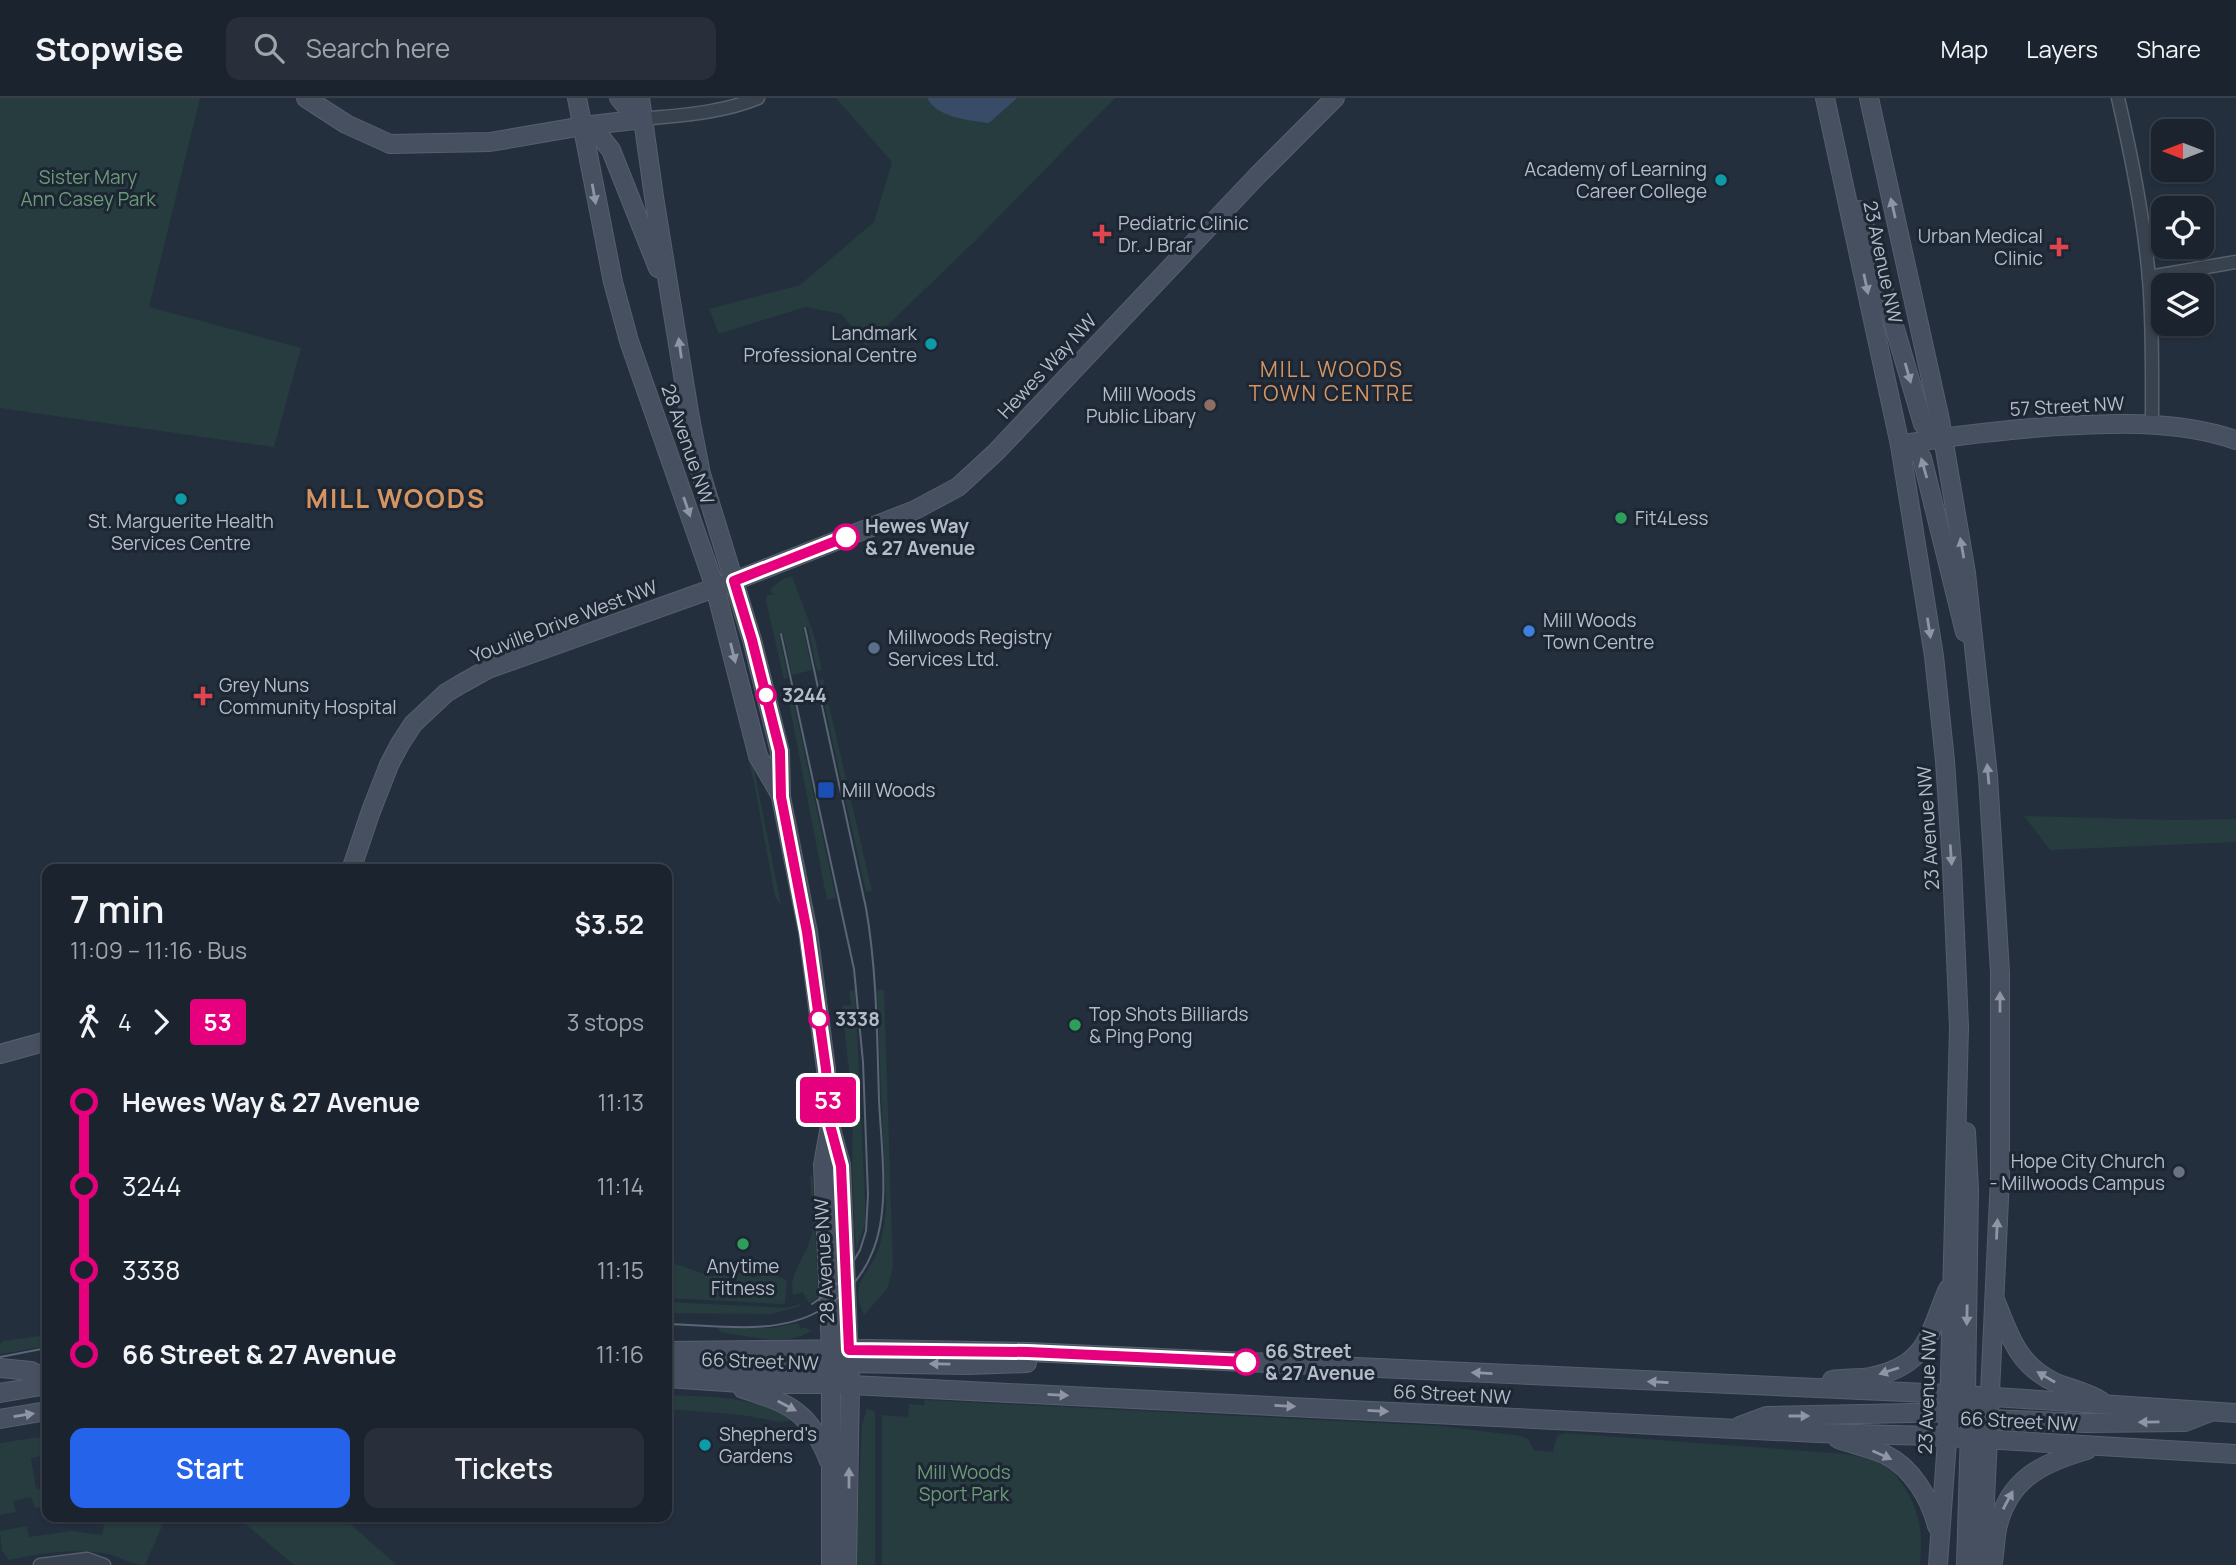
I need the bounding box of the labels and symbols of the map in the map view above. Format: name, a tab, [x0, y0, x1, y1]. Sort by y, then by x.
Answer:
north arrow	[2151, 119, 2214, 182]
place label: Academy of Learning Career College	[1524, 156, 1707, 204]
park label: Sister Mary Ann Casey Park	[20, 164, 156, 212]
marker: Academy of Learning Career College	[1713, 172, 1729, 188]
one-way arrow	[589, 183, 600, 205]
one-way arrow	[1887, 197, 1898, 219]
street label: 23 Avenue NW	[1857, 198, 1909, 326]
place label: Pediatric Clinic Dr. J Brar	[1118, 210, 1249, 258]
place label: Urban Medical Clinic	[1918, 223, 2043, 271]
marker: Pediatric Clinic Dr. J Brar	[1092, 224, 1112, 244]
marker: Urban Medical Clinic	[2049, 237, 2069, 257]
one-way arrow	[1861, 273, 1872, 295]
street label: Hewes Way NW	[992, 308, 1102, 424]
place label: Landmark Professional Centre	[743, 320, 918, 368]
marker: Landmark Professional Centre	[923, 336, 939, 352]
one-way arrow	[674, 337, 685, 359]
district label: MILL WOODS TOWN CENTRE	[1249, 355, 1415, 407]
one-way arrow	[1903, 362, 1914, 384]
street label: 28 Avenue NW	[655, 381, 721, 508]
place label: Mill Woods Public Libary	[1086, 381, 1196, 429]
street label: 57 Street NW	[2009, 390, 2125, 422]
marker: Mill Woods Public Libary	[1202, 397, 1218, 413]
one-way arrow	[1919, 458, 1929, 479]
district label: MILL WOODS	[306, 480, 486, 516]
marker: St. Marguerite Health Services Centre	[173, 491, 189, 507]
one-way arrow	[682, 496, 693, 517]
place label: Fit4Less	[1635, 505, 1709, 531]
place label: St. Marguerite Health Services Centre	[88, 508, 274, 556]
marker: Fit4Less	[1613, 510, 1629, 526]
place label: Hewes Way & 27 Avenue	[865, 513, 975, 561]
marker: Hewes Way & 27 Avenue	[833, 524, 859, 550]
one-way arrow	[1956, 537, 1967, 559]
street label: Youville Drive West NW	[467, 573, 661, 669]
place label: Mill Woods Town Centre	[1543, 607, 1654, 655]
one-way arrow	[1924, 617, 1935, 639]
marker: Mill Woods Town Centre	[1521, 623, 1537, 639]
place label: Millwoods Registry Services Ltd.	[888, 624, 1052, 672]
marker: Millwoods Registry Services Ltd.	[866, 640, 882, 656]
one-way arrow	[728, 642, 739, 664]
place label: Grey Nuns Community Hospital	[219, 672, 397, 720]
place label: 3244	[782, 682, 827, 708]
marker: 3244	[756, 685, 776, 705]
marker: Grey Nuns Community Hospital	[193, 686, 213, 706]
one-way arrow	[1982, 763, 1993, 785]
street label: 23 Avenue NW	[1911, 765, 1945, 891]
place label: Mill Woods	[842, 777, 935, 803]
marker: Mill Woods	[816, 780, 836, 800]
one-way arrow	[1946, 844, 1957, 866]
one-way arrow	[1994, 990, 2006, 1012]
place label: Top Shots Billiards & Ping Pong	[1089, 1001, 1249, 1049]
place label: 3338	[835, 1006, 880, 1032]
marker: 3338	[809, 1009, 829, 1029]
marker: Top Shots Billiards & Ping Pong	[1067, 1017, 1083, 1033]
line badge: 53	[796, 1077, 860, 1123]
place label: Hope City Church - Millwoods Campus	[1989, 1148, 2165, 1196]
marker: Hope City Church - Millwoods Campus	[2171, 1164, 2187, 1180]
street label: 28 Avenue NW	[808, 1198, 840, 1324]
one-way arrow	[1992, 1218, 2003, 1240]
marker: Anytime Fitness	[735, 1236, 751, 1252]
place label: Anytime Fitness	[707, 1253, 779, 1301]
one-way arrow	[1961, 1305, 1973, 1327]
street label: 23 Avenue NW	[1912, 1329, 1942, 1455]
place label: 66 Street & 27 Avenue	[1265, 1338, 1375, 1386]
street label: 66 Street NW	[701, 1346, 820, 1376]
marker: 66 Street & 27 Avenue	[1233, 1349, 1259, 1375]
one-way arrow	[928, 1359, 950, 1370]
one-way arrow	[1878, 1367, 1899, 1377]
one-way arrow	[1471, 1368, 1493, 1379]
one-way arrow	[2036, 1371, 2055, 1383]
one-way arrow	[1647, 1376, 1669, 1387]
street label: 66 Street NW	[1393, 1378, 1512, 1410]
one-way arrow	[1047, 1390, 1069, 1401]
one-way arrow	[777, 1399, 797, 1411]
one-way arrow	[1274, 1401, 1296, 1412]
street label: 66 Street NW	[1960, 1405, 2079, 1437]
one-way arrow	[1367, 1406, 1389, 1417]
one-way arrow	[13, 1409, 35, 1420]
one-way arrow	[1789, 1410, 1811, 1422]
one-way arrow	[2138, 1416, 2160, 1428]
place label: Shepherd's Gardens	[719, 1421, 817, 1469]
marker: Shepherd's Gardens	[697, 1437, 713, 1453]
one-way arrow	[1872, 1449, 1892, 1461]
park label: Mill Woods Sport Park	[917, 1459, 1011, 1507]
one-way arrow	[843, 1467, 855, 1489]
one-way arrow	[2002, 1489, 2014, 1509]

